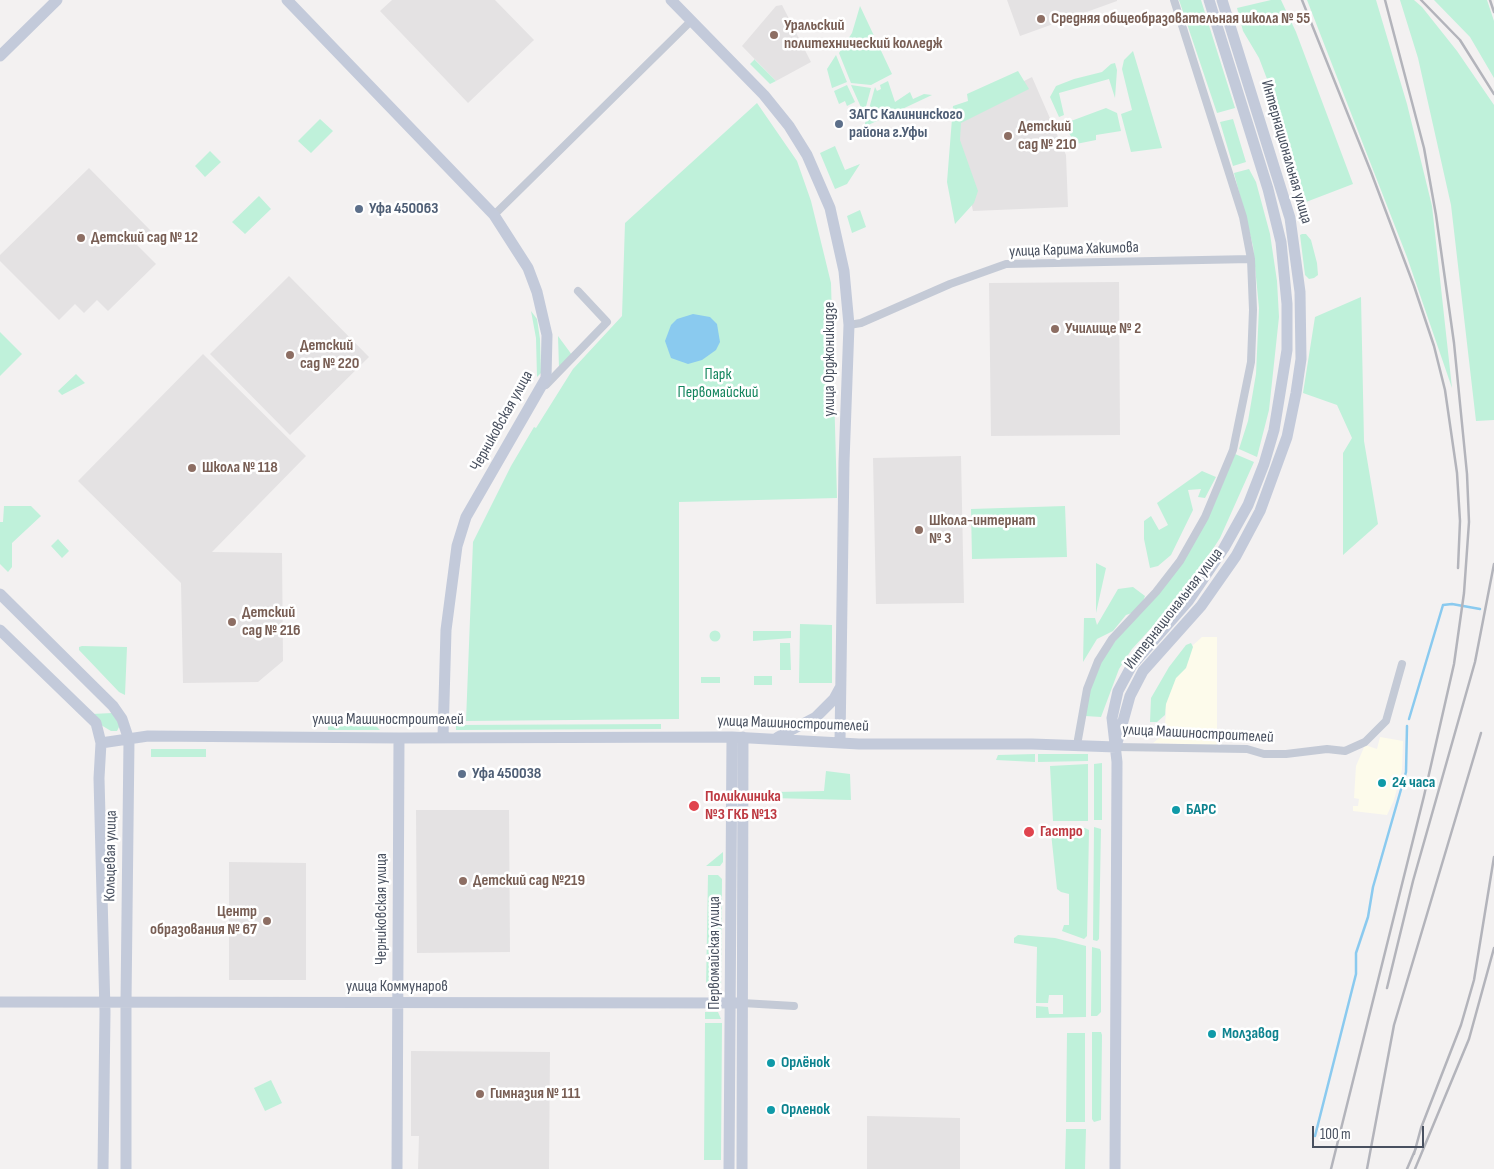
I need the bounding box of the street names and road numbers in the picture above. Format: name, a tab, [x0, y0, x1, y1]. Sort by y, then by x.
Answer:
street label: Интернациональная улица	[1256, 78, 1316, 226]
street label: улица Карима Хакимова	[1009, 238, 1139, 262]
street label: улица Орджоникидзе	[820, 301, 840, 417]
street label: Черниковская улица	[466, 367, 538, 475]
street label: Интернациональная улица	[1121, 545, 1227, 673]
street label: улица Машиностроителей	[312, 710, 464, 730]
street label: улица Машиностроителей	[717, 712, 869, 736]
street label: улица Машиностроителей	[1122, 720, 1274, 748]
street label: Кольцевая улица	[101, 810, 121, 902]
street label: Черниковская улица	[372, 853, 392, 965]
street label: Первомайская улица	[705, 896, 725, 1010]
street label: улица Коммунаров	[346, 977, 448, 997]

